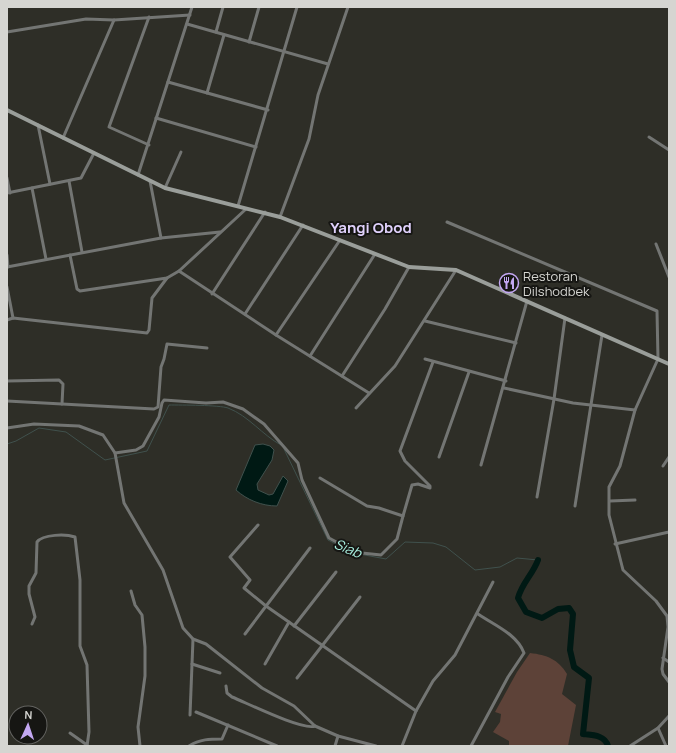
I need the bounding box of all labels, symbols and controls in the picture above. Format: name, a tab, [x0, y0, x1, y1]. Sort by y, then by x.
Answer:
district label: Yangi Obod	[330, 217, 412, 238]
place label: Restoran Dilshodbek	[523, 267, 590, 300]
restaurant icon: Restoran Dilshodbek	[498, 272, 520, 294]
water label: Siab	[331, 534, 365, 562]
north arrow	[8, 705, 48, 745]
text: N	[24, 707, 33, 722]

